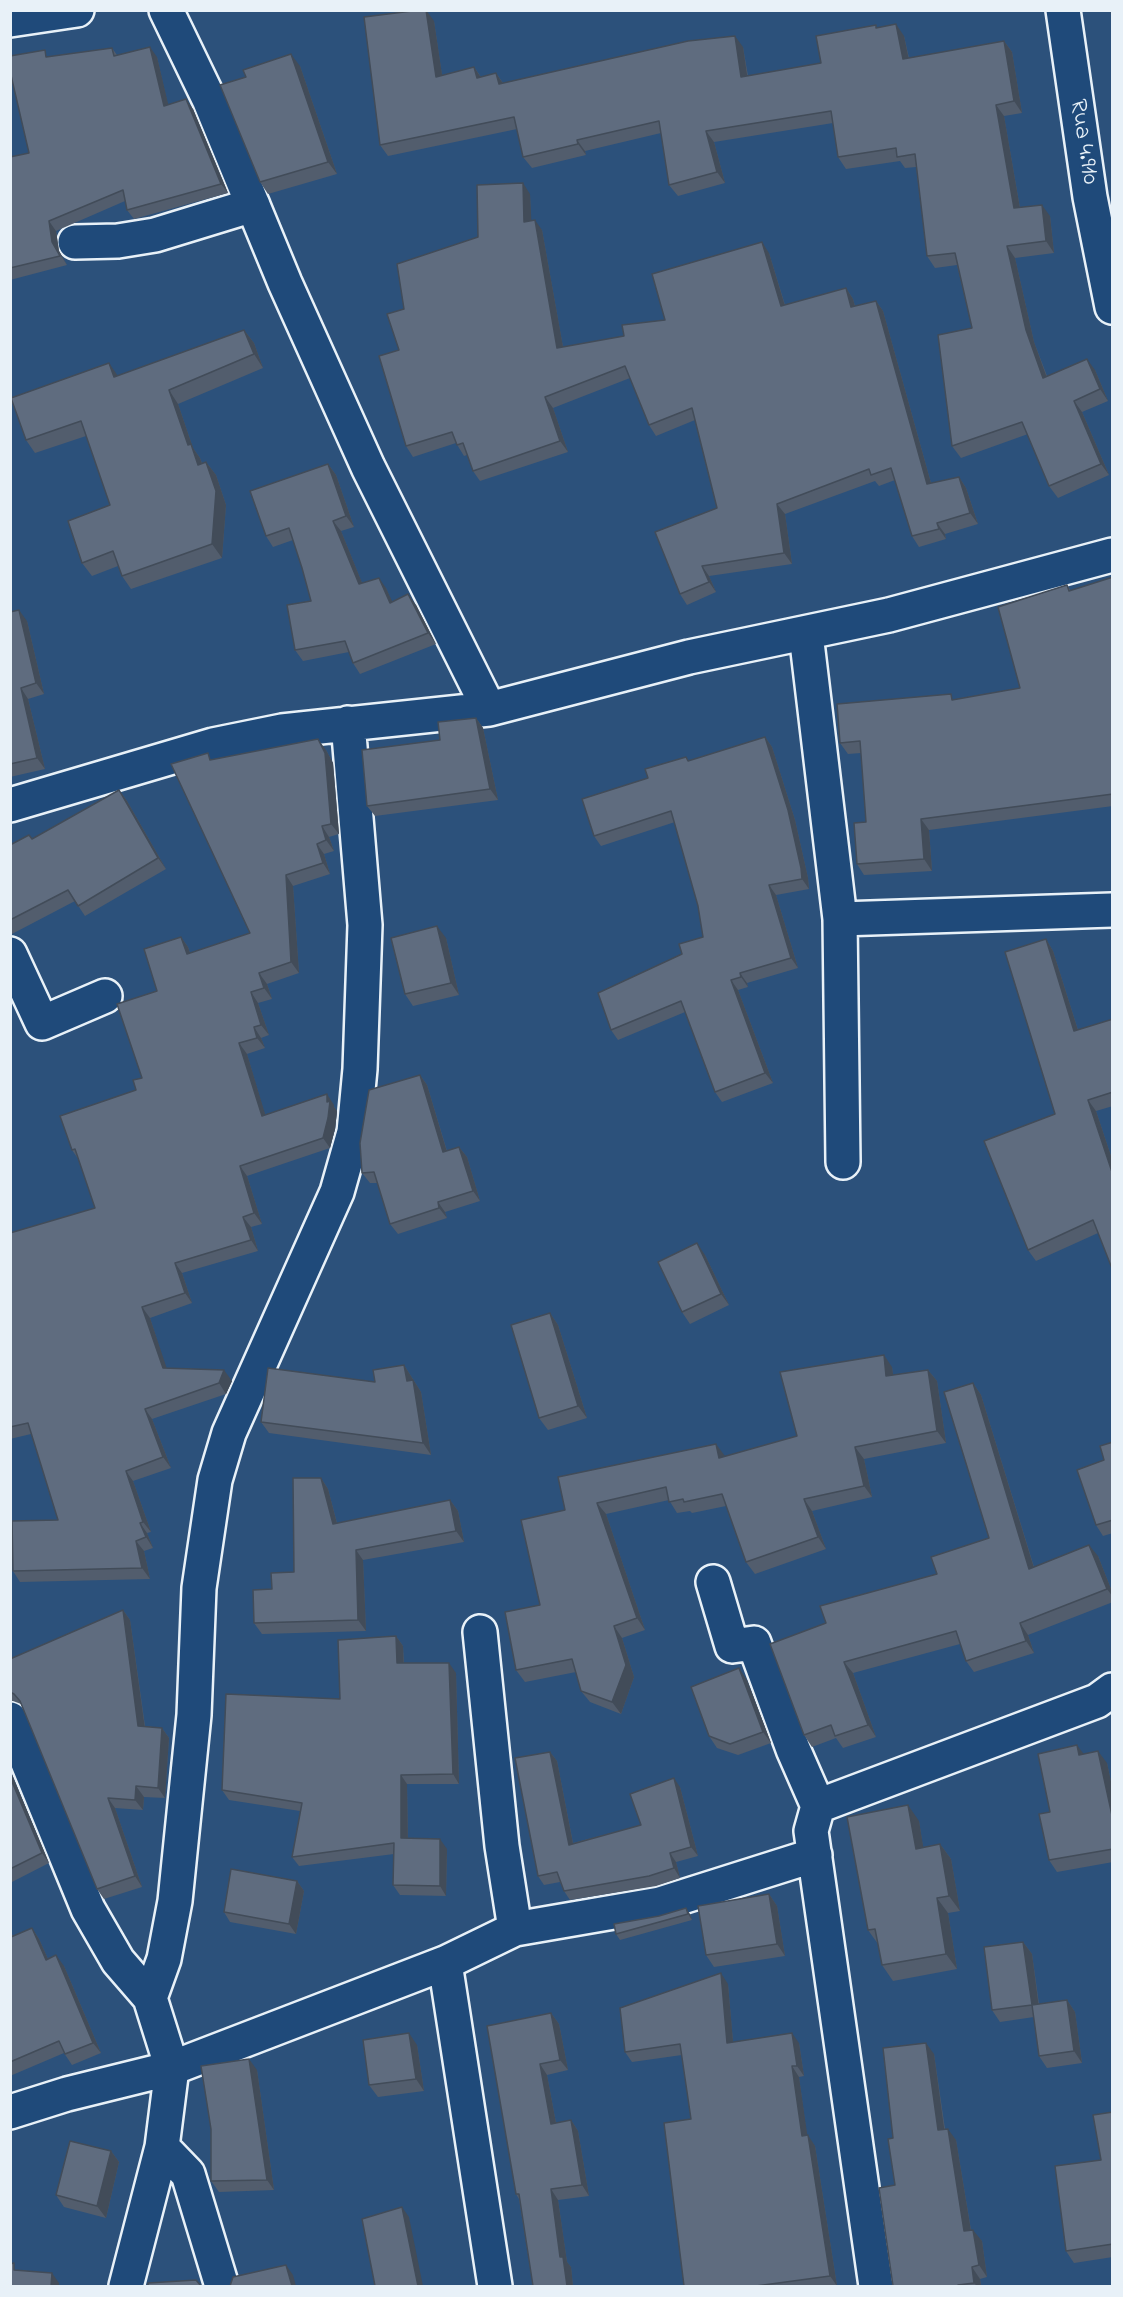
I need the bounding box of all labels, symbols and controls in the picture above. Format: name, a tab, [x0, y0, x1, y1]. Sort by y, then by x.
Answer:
street label: Rua 4.910	[1061, 97, 1103, 187]

